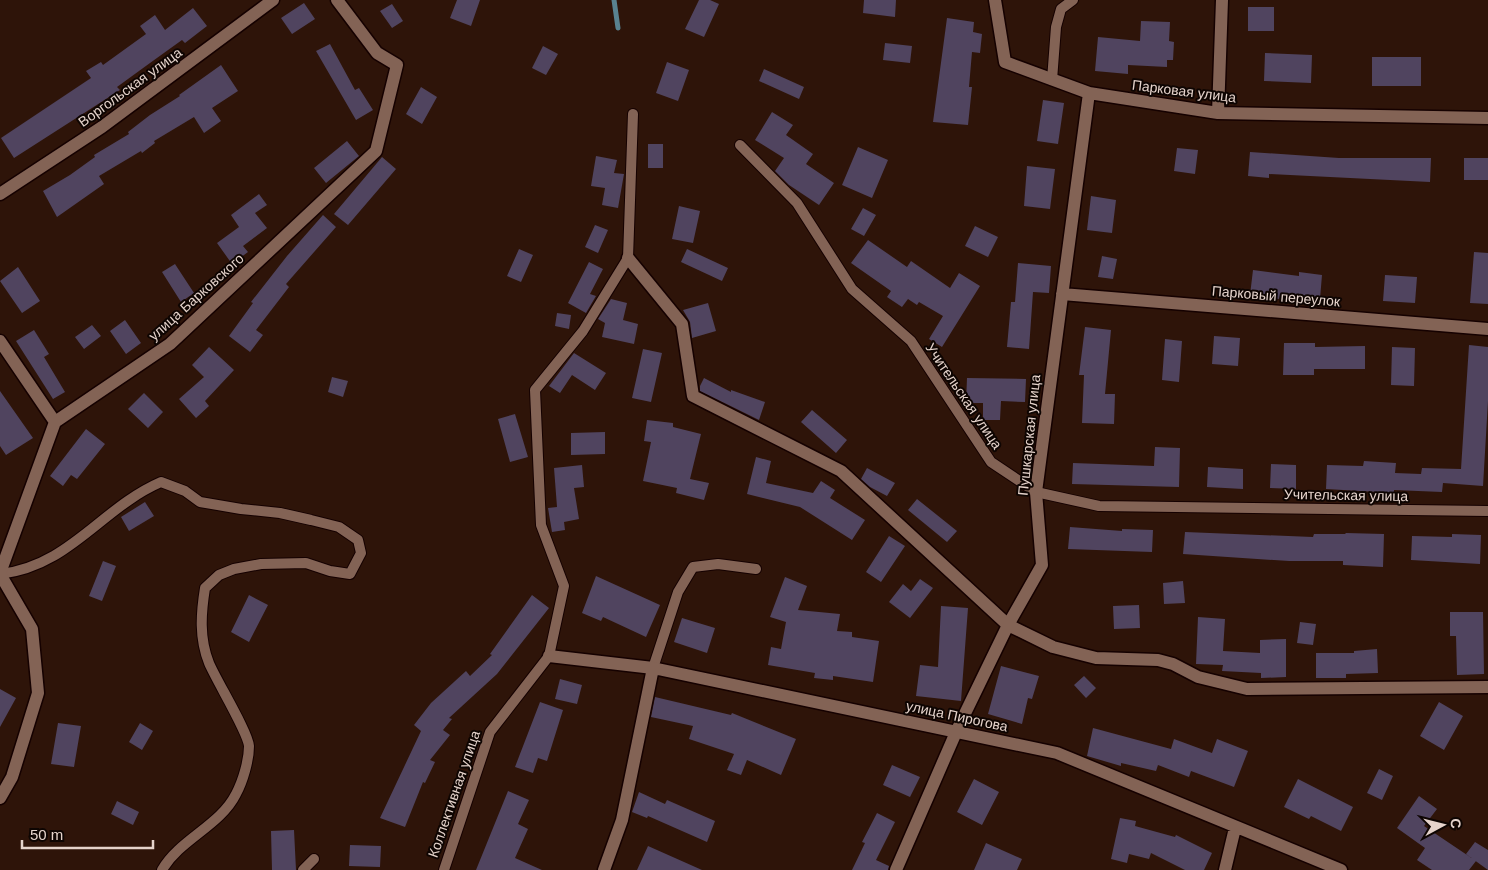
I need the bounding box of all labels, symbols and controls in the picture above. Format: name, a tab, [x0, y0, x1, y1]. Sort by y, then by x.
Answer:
street label: Воргольская улица	[75, 44, 185, 130]
street label: Парковая улица	[1131, 77, 1237, 105]
street label: улица Барковского	[145, 250, 247, 344]
street label: Парковый переулок	[1211, 282, 1342, 310]
street label: Учительская улица	[923, 340, 1005, 452]
street label: Пушкарская улица	[1015, 374, 1043, 496]
street label: Учительская улица	[1284, 486, 1408, 504]
street label: улица Пирогова	[905, 697, 1009, 735]
street label: Коллективная улица	[425, 728, 483, 860]
north arrow	[1418, 800, 1468, 850]
text: С	[1447, 817, 1464, 829]
scale bar	[22, 818, 154, 850]
text: 50 m	[30, 826, 63, 843]

